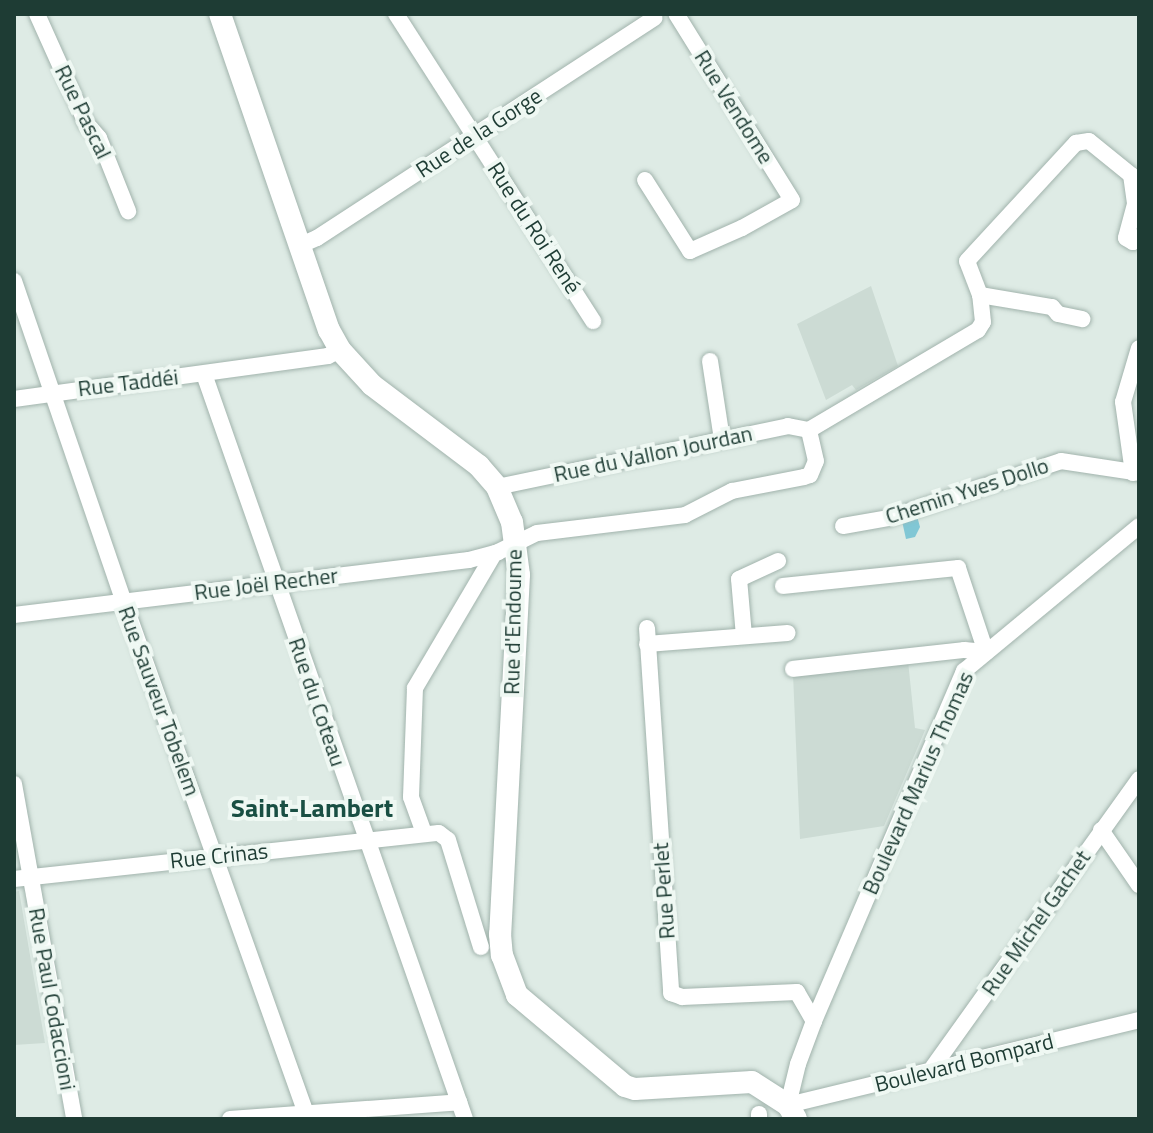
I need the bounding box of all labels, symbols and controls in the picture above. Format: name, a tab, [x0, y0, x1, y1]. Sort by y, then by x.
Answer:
street label: Rue Vendome	[689, 45, 779, 169]
street label: Rue Pascal	[49, 61, 117, 163]
street label: Rue de la Gorge	[411, 83, 547, 183]
street label: Rue du Roi René	[482, 157, 586, 299]
street label: Rue Taddéi	[76, 364, 180, 402]
street label: Rue du Vallon Jourdan	[551, 420, 755, 488]
street label: Chemin Yves Dollo	[882, 452, 1052, 530]
street label: Rue d'Endoume	[499, 549, 527, 695]
street label: Rue Joël Recher	[193, 562, 339, 606]
street label: Rue Sauveur Tobelem	[112, 603, 206, 799]
street label: Rue du Coteau	[283, 634, 351, 770]
street label: Boulevard Marius Thomas	[857, 667, 979, 899]
district label: Saint-Lambert	[231, 792, 393, 824]
street label: Rue Crinas	[169, 838, 269, 874]
street label: Rue Perlet	[647, 842, 681, 940]
street label: Rue Michel Gachet	[976, 845, 1096, 1001]
street label: Rue Paul Codaccioni	[23, 906, 81, 1092]
street label: Boulevard Bompard	[872, 1028, 1056, 1098]

